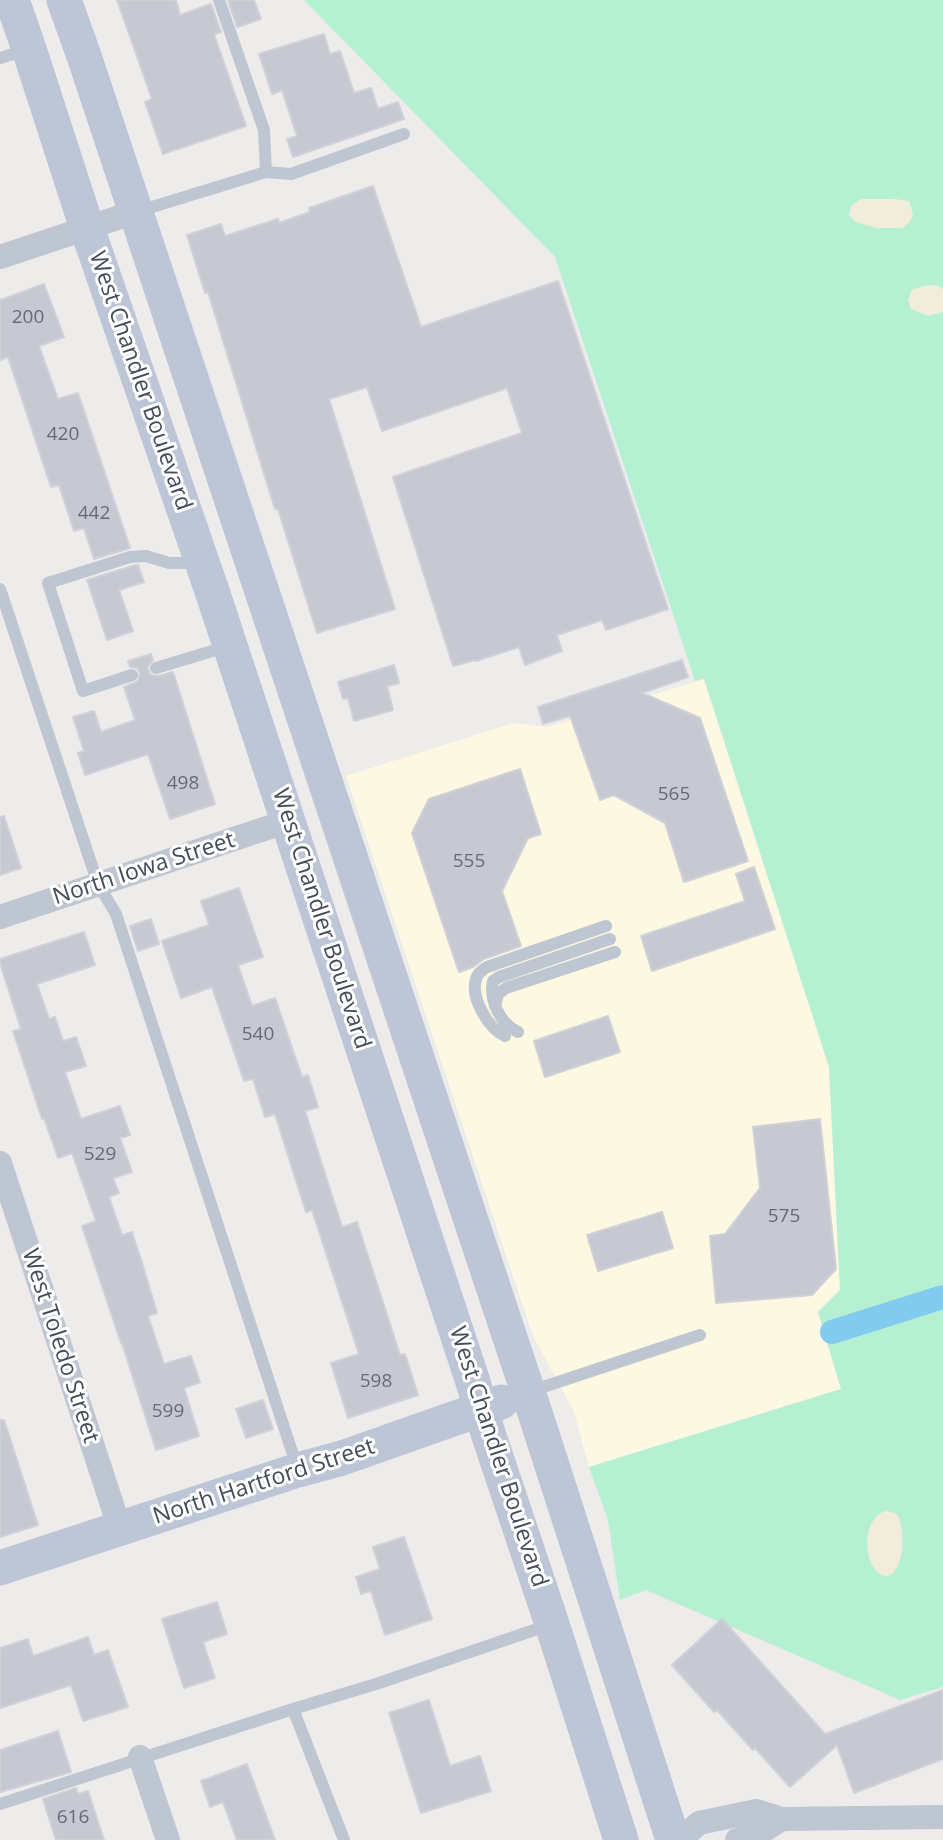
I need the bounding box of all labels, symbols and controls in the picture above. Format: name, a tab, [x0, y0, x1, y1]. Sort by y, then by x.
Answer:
street label: West Chandler Boulevard	[83, 248, 197, 514]
house number: 200	[12, 307, 44, 329]
house number: 420	[47, 424, 79, 446]
house number: 442	[78, 503, 110, 525]
house number: 498	[167, 773, 199, 795]
house number: 565	[658, 784, 690, 806]
street label: West Chandler Boulevard	[266, 785, 376, 1053]
street label: North Iowa Street	[49, 827, 239, 911]
house number: 555	[453, 851, 485, 873]
house number: 540	[242, 1024, 274, 1046]
house number: 529	[84, 1144, 116, 1166]
house number: 575	[768, 1206, 800, 1228]
street label: West Toledo Street	[16, 1245, 104, 1447]
street label: West Chandler Boulevard	[443, 1323, 553, 1591]
house number: 598	[360, 1371, 392, 1393]
house number: 599	[152, 1401, 184, 1423]
street label: North Hartford Street	[150, 1433, 378, 1531]
house number: 616	[57, 1807, 89, 1829]

